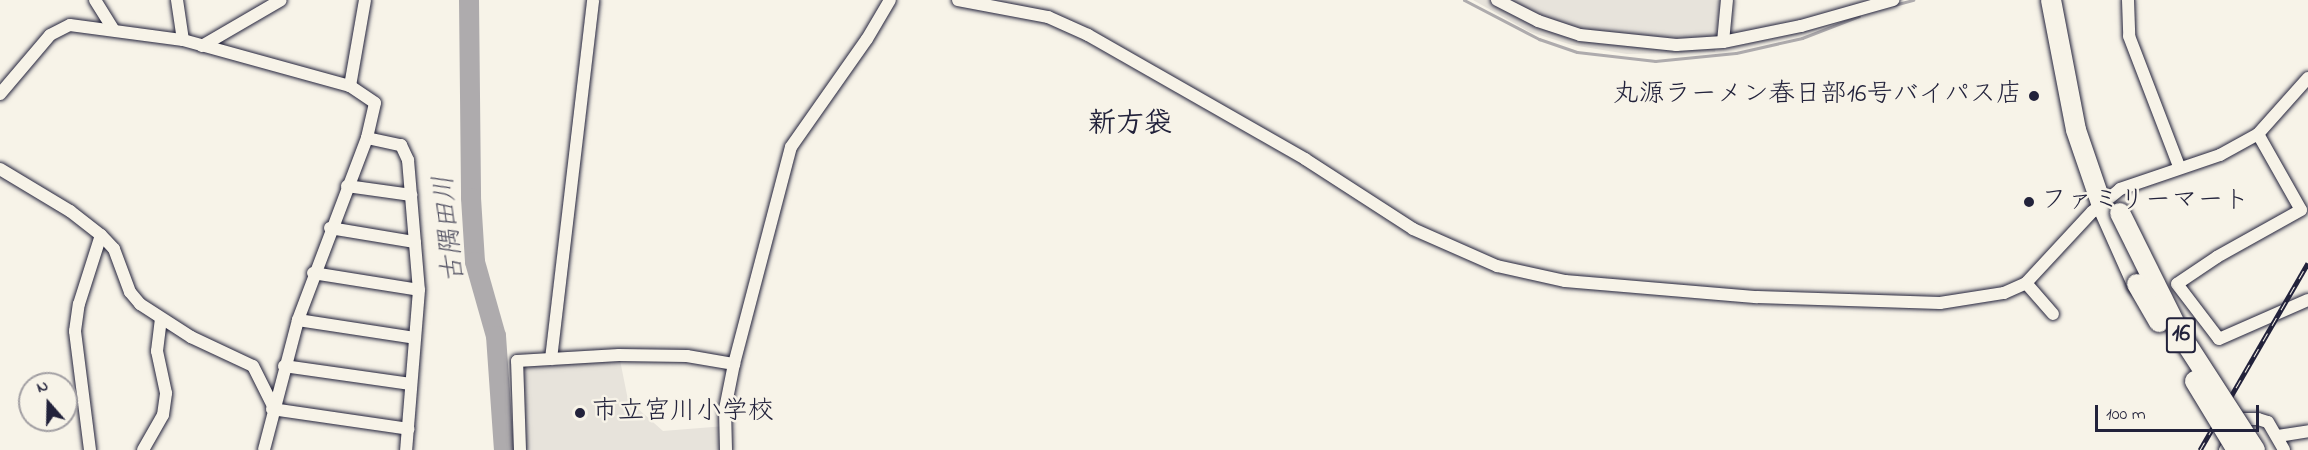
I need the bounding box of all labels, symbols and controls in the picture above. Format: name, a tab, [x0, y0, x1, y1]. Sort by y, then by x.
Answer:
place label: 丸源ラーメン春日部16号バイパス店	[1612, 80, 2022, 112]
marker: 丸源ラーメン春日部16号バイパス店	[2027, 89, 2041, 103]
district label: 新方袋	[1088, 108, 1172, 142]
water label: 古隅田川	[428, 174, 472, 284]
place label: ファミリーマート	[2041, 186, 2249, 218]
marker: ファミリーマート	[2022, 195, 2036, 209]
road number: 16	[2164, 314, 2198, 356]
north arrow	[18, 372, 78, 432]
text: N	[33, 374, 52, 400]
scale bar	[2098, 393, 2262, 431]
place label: 市立宮川小学校	[592, 397, 774, 429]
text: 100 m	[2106, 402, 2146, 428]
marker: 市立宮川小学校	[573, 406, 587, 420]

